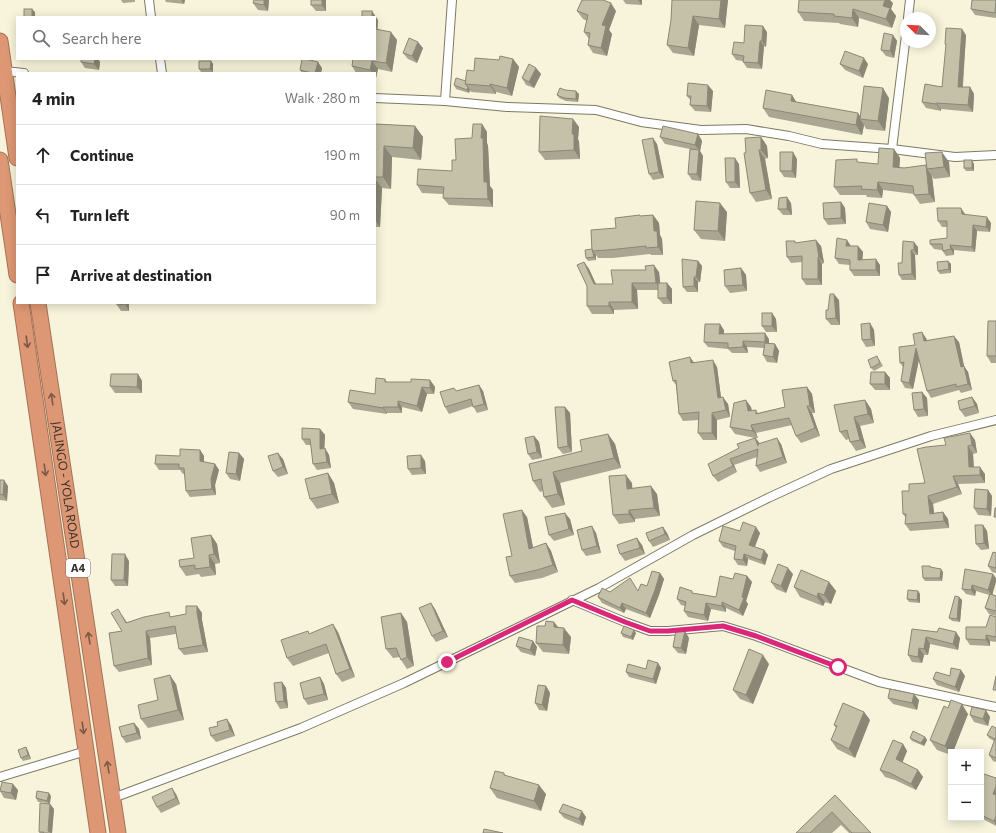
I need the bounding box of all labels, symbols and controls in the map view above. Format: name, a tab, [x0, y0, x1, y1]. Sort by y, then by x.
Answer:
north arrow	[900, 12, 936, 48]
search box	[16, 16, 376, 60]
icon: search	[30, 27, 52, 49]
text: Search here	[62, 29, 141, 47]
text: 4 min	[32, 88, 75, 109]
text: Walk · 280 m	[285, 90, 360, 106]
icon: ahead	[32, 144, 54, 166]
text: Continue	[70, 146, 134, 164]
text: 190 m	[324, 147, 360, 163]
icon: left	[32, 204, 54, 226]
text: Turn left	[70, 206, 129, 224]
text: 90 m	[330, 207, 360, 223]
icon: arrive	[32, 264, 54, 286]
text: Arrive at destination	[70, 266, 212, 284]
one-way arrow	[23, 335, 31, 348]
one-way arrow	[48, 393, 56, 406]
street label: JALINGO - YOLA ROAD	[49, 420, 83, 550]
one-way arrow	[41, 463, 49, 476]
road number: A4	[66, 559, 90, 577]
one-way arrow	[60, 592, 68, 605]
one-way arrow	[85, 632, 93, 645]
route end	[438, 653, 456, 671]
route start	[829, 658, 847, 676]
one-way arrow	[79, 721, 87, 734]
map controls	[948, 749, 984, 821]
button: +	[948, 749, 984, 785]
one-way arrow	[104, 761, 112, 774]
button: −	[948, 785, 984, 821]

